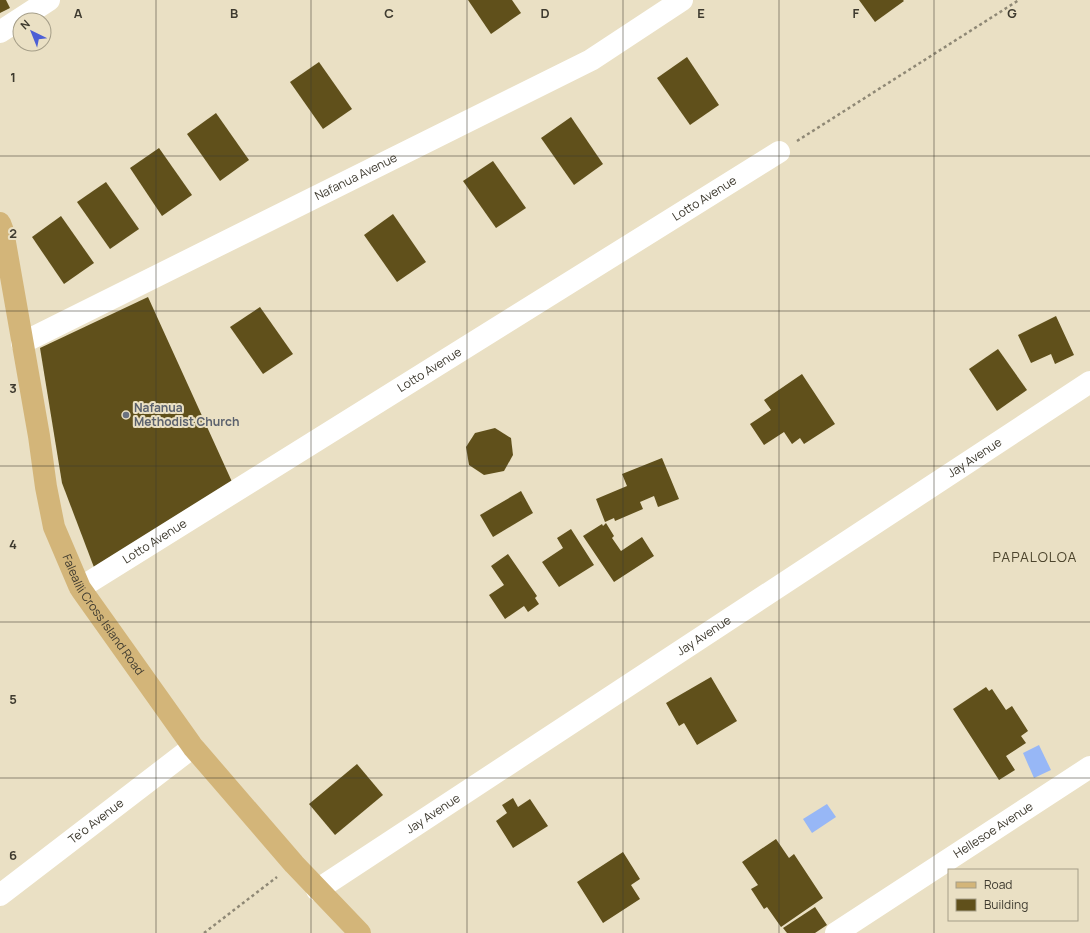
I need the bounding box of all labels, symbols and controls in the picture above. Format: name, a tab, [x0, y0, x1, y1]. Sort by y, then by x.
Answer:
text: A	[74, 4, 83, 22]
text: B	[230, 4, 238, 22]
text: C	[384, 4, 394, 22]
text: D	[540, 4, 550, 22]
text: E	[697, 4, 705, 22]
text: F	[853, 4, 860, 22]
text: G	[1007, 4, 1017, 22]
north arrow	[12, 12, 52, 52]
text: N	[17, 16, 33, 33]
text: 1	[10, 68, 16, 86]
street label: Nafanua Avenue	[312, 149, 400, 204]
street label: Lotto Avenue	[669, 172, 740, 225]
text: 2	[9, 224, 17, 242]
street label: Lotto Avenue	[394, 343, 465, 396]
text: 3	[9, 379, 17, 397]
place label: Nafanua Methodist Church	[134, 399, 239, 430]
marker: Nafanua Methodist Church	[121, 410, 131, 420]
street label: Jay Avenue	[944, 433, 1005, 481]
street label: Lotto Avenue	[119, 515, 190, 567]
text: 4	[9, 535, 17, 553]
district label: PAPALOLOA	[993, 547, 1077, 566]
street label: Falealili Cross Island Road	[59, 552, 148, 678]
street label: Jay Avenue	[673, 611, 734, 659]
text: 5	[9, 690, 17, 708]
street label: Jay Avenue	[402, 789, 463, 837]
street label: Te'o Avenue	[65, 794, 127, 848]
street label: Hellesoe Avenue	[950, 797, 1036, 862]
text: 6	[9, 846, 17, 864]
legend	[948, 869, 1078, 921]
text: Road	[984, 876, 1012, 893]
text: Building	[984, 896, 1028, 913]

